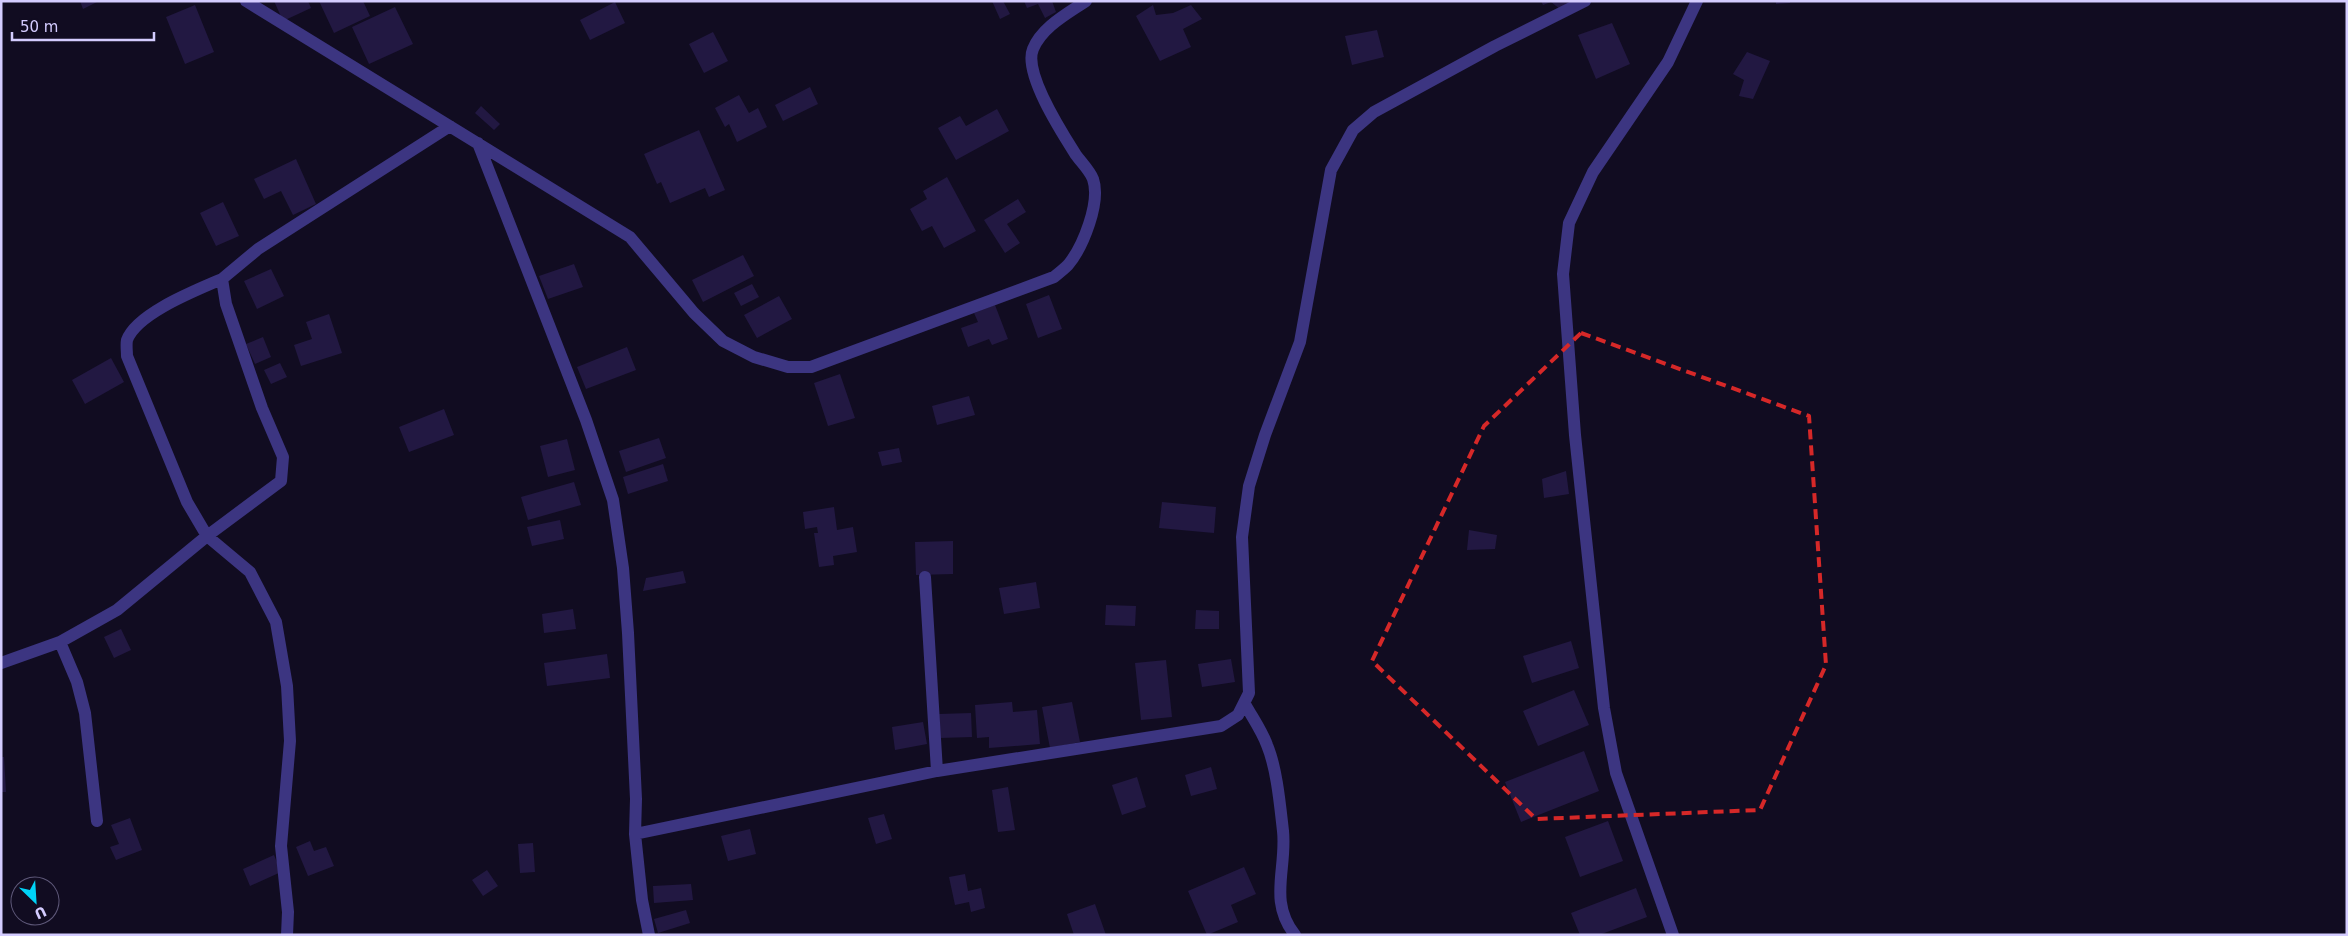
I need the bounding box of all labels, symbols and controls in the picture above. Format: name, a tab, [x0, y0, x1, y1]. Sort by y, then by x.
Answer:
scale bar	[12, 10, 155, 42]
text: 50 m	[20, 18, 58, 36]
north arrow	[10, 876, 60, 926]
text: U	[32, 903, 49, 922]

